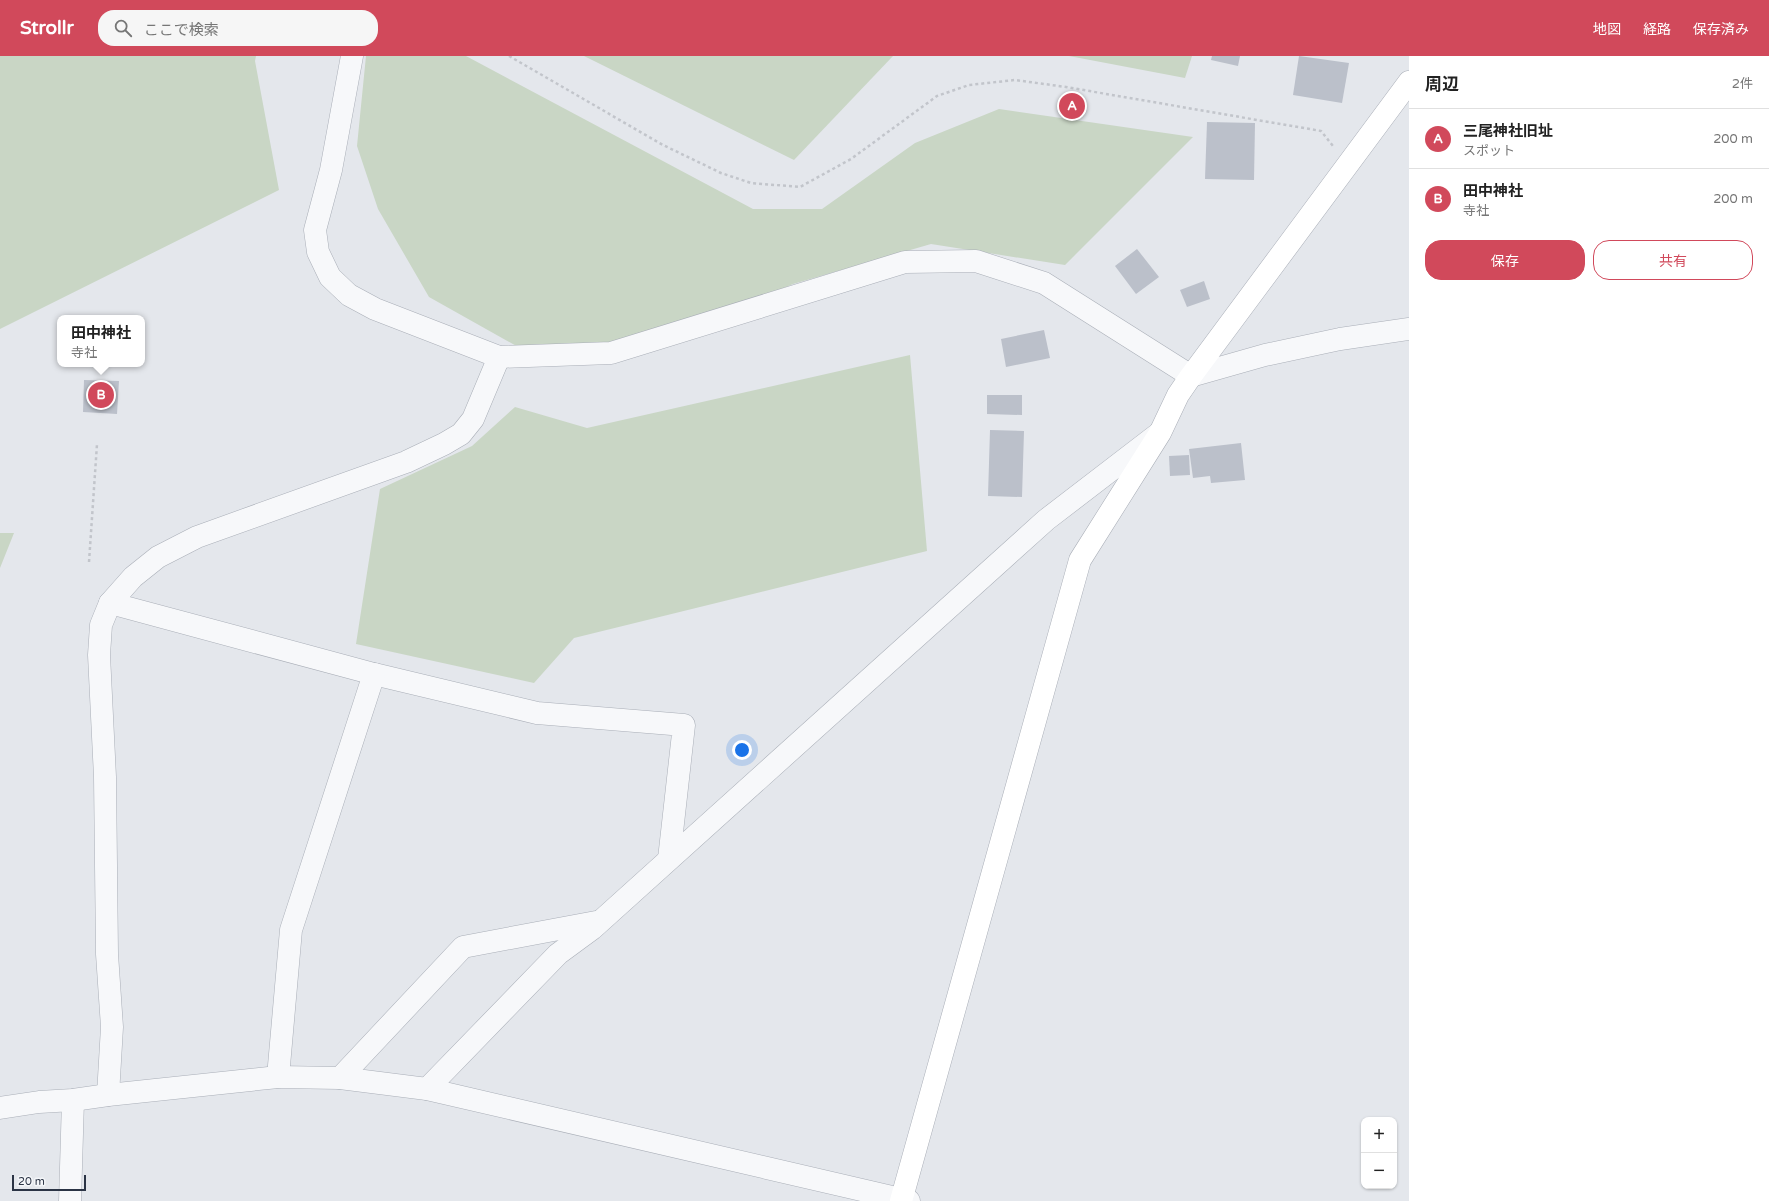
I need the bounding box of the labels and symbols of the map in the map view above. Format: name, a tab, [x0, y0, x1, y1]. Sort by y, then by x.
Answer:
pin: A	[1059, 91, 1085, 121]
pin: B	[88, 380, 114, 410]
your location	[732, 740, 752, 760]
scale bar	[12, 1173, 86, 1192]

